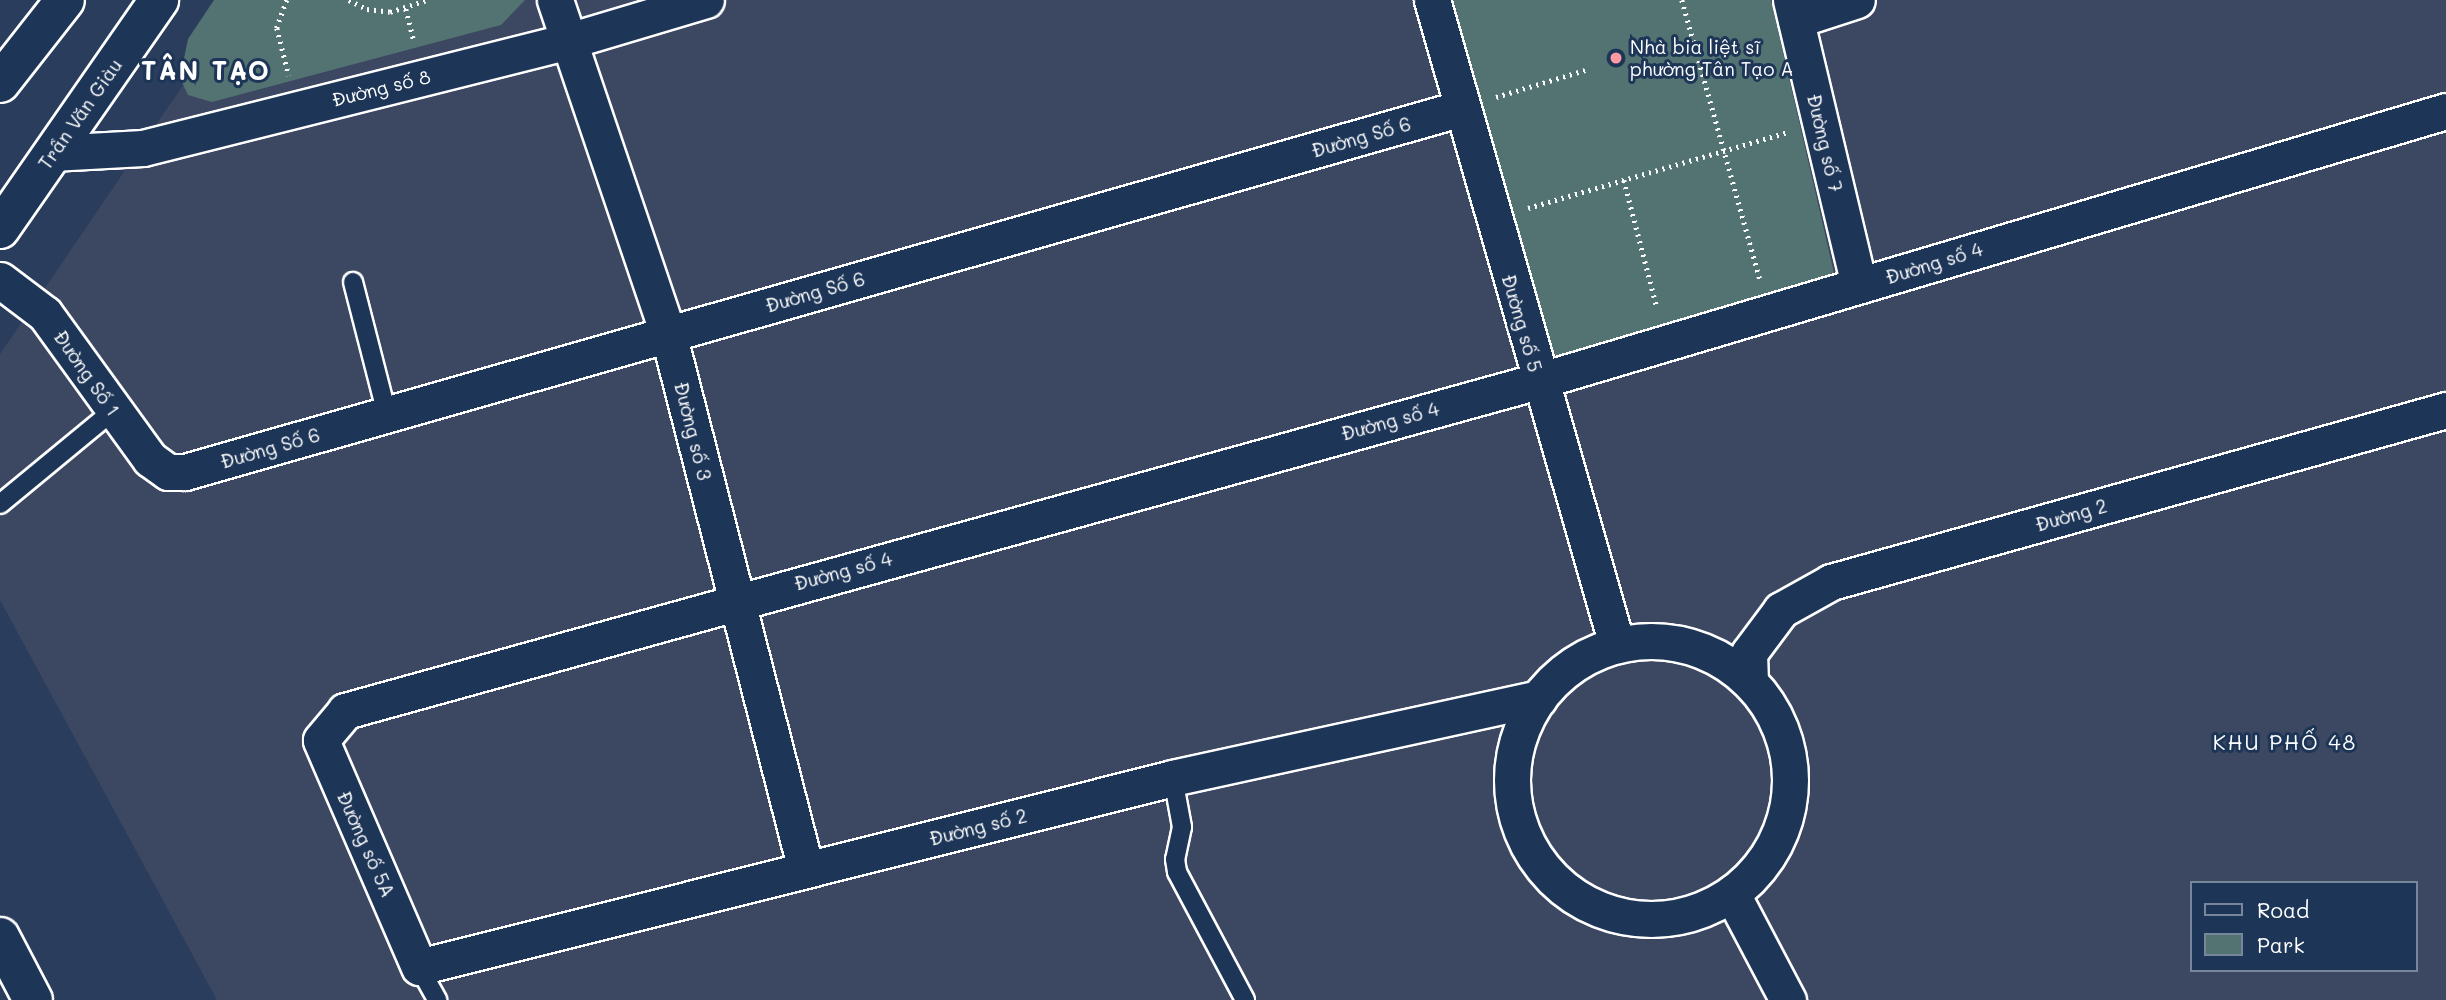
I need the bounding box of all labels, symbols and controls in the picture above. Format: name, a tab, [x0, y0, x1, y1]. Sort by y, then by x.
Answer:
place label: Nhà bia liệt sĩ phường Tân Tạo A	[1630, 36, 1794, 80]
marker: Nhà bia liệt sĩ phường Tân Tạo A	[1608, 50, 1624, 66]
street label: Trần Văn Giàu	[33, 54, 127, 174]
district label: TÂN TẠO	[142, 55, 270, 87]
street label: Đường số 8	[329, 65, 433, 111]
street label: Đường số 7	[1803, 92, 1847, 194]
street label: Đường Số 6	[1309, 112, 1413, 162]
street label: Đường số 4	[1883, 237, 1985, 289]
street label: Đường Số 6	[763, 267, 867, 317]
street label: Đường số 5	[1497, 271, 1547, 375]
street label: Đường Số 1	[49, 326, 125, 420]
street label: Đường số 3	[670, 379, 716, 483]
street label: Đường số 4	[1338, 397, 1442, 445]
street label: Đường Số 6	[218, 423, 322, 473]
street label: Đường 2	[2032, 494, 2110, 536]
street label: Đường số 4	[791, 547, 895, 595]
district label: KHU PHỐ 48	[2214, 729, 2356, 755]
street label: Đường số 5A	[332, 787, 400, 901]
street label: Đường số 2	[927, 804, 1029, 850]
legend	[2190, 881, 2418, 972]
text: Road	[2257, 896, 2309, 923]
text: Park	[2257, 931, 2305, 958]

